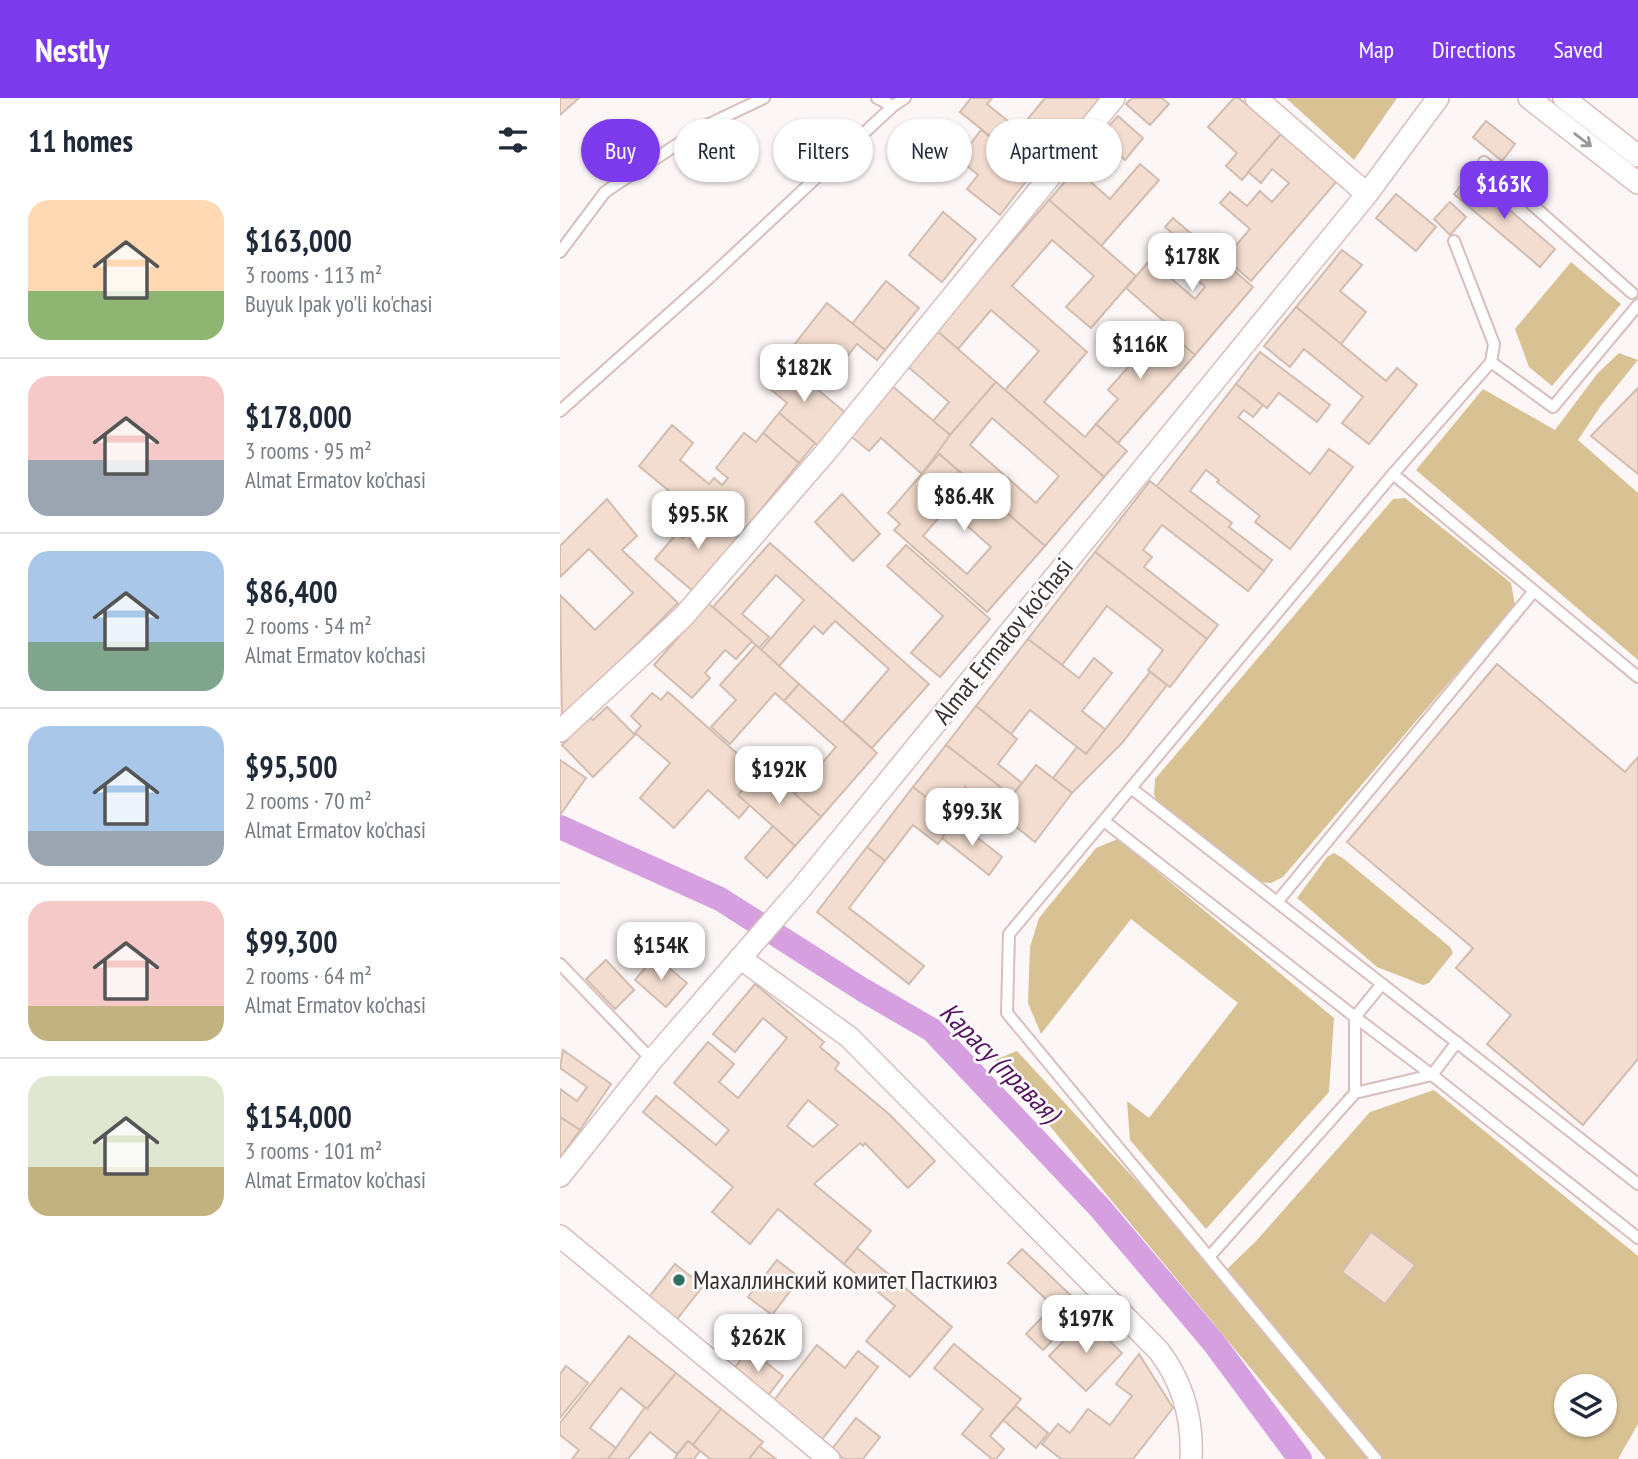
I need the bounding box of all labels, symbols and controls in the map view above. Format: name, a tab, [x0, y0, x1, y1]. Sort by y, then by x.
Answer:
text: Nestly	[35, 28, 109, 71]
text: Map	[1359, 34, 1394, 65]
text: Directions	[1432, 34, 1516, 65]
text: Saved	[1554, 34, 1603, 65]
chip: Buy	[581, 119, 660, 182]
chip: Rent	[674, 119, 759, 182]
chip: Filters	[773, 119, 873, 182]
chip: New	[887, 119, 972, 182]
chip: Apartment	[986, 119, 1122, 182]
text: 11 homes	[28, 121, 133, 160]
icon: filters	[494, 121, 532, 159]
one-way arrow	[1573, 133, 1592, 148]
pin: $163K	[1455, 162, 1553, 221]
text: $163K	[1476, 169, 1532, 198]
text: $163,000	[245, 221, 352, 260]
icon: home	[84, 228, 168, 312]
pin: $178K	[1143, 234, 1241, 293]
text: $178K	[1164, 241, 1220, 270]
text: 3 rooms · 113 m²	[245, 260, 382, 289]
text: Buyuk Ipak yo'li ko'chasi	[245, 289, 432, 318]
pin: $116K	[1091, 322, 1189, 381]
text: $116K	[1112, 329, 1168, 358]
pin: $182K	[755, 344, 853, 404]
text: $182K	[776, 352, 832, 381]
text: $178,000	[245, 397, 352, 436]
icon: home	[84, 404, 168, 488]
text: 3 rooms · 95 m²	[245, 436, 372, 465]
text: Almat Ermatov ko'chasi	[245, 465, 426, 494]
pin: $86.4K	[907, 474, 1021, 533]
text: $86.4K	[934, 481, 994, 510]
pin: $95.5K	[641, 491, 755, 551]
text: $95.5K	[668, 499, 728, 528]
street label: Almat Ermatov ko'chasi	[925, 551, 1080, 731]
text: $86,400	[245, 572, 338, 611]
icon: home	[84, 579, 168, 663]
text: 2 rooms · 54 m²	[245, 611, 372, 640]
text: Almat Ermatov ko'chasi	[245, 640, 426, 669]
pin: $192K	[730, 746, 828, 806]
text: $95,500	[245, 747, 338, 786]
icon: home	[84, 754, 168, 838]
text: $192K	[751, 754, 807, 783]
text: 2 rooms · 70 m²	[245, 786, 372, 815]
pin: $99.3K	[915, 788, 1029, 848]
text: $99.3K	[942, 796, 1002, 825]
text: Almat Ermatov ko'chasi	[245, 815, 426, 844]
text: $99,300	[245, 922, 338, 961]
pin: $154K	[612, 922, 710, 982]
icon: home	[84, 929, 168, 1013]
text: $154K	[633, 930, 689, 959]
text: 2 rooms · 64 m²	[245, 961, 372, 990]
text: Almat Ermatov ko'chasi	[245, 990, 426, 1019]
water label: Карасу (правая)	[932, 994, 1070, 1131]
text: $154,000	[245, 1097, 352, 1136]
icon: home	[84, 1104, 168, 1188]
text: 3 rooms · 101 m²	[245, 1136, 382, 1165]
text: Almat Ermatov ko'chasi	[245, 1165, 426, 1194]
place label: Махаллинский комитет Пасткиюз	[693, 1263, 998, 1296]
marker: Махаллинский комитет Пасткиюз	[671, 1272, 687, 1288]
pin: $197K	[1037, 1296, 1135, 1355]
text: $197K	[1058, 1303, 1114, 1332]
pin: $262K	[709, 1314, 807, 1374]
text: $262K	[730, 1322, 786, 1351]
map controls	[1554, 1374, 1617, 1437]
button: layers	[1554, 1374, 1617, 1437]

